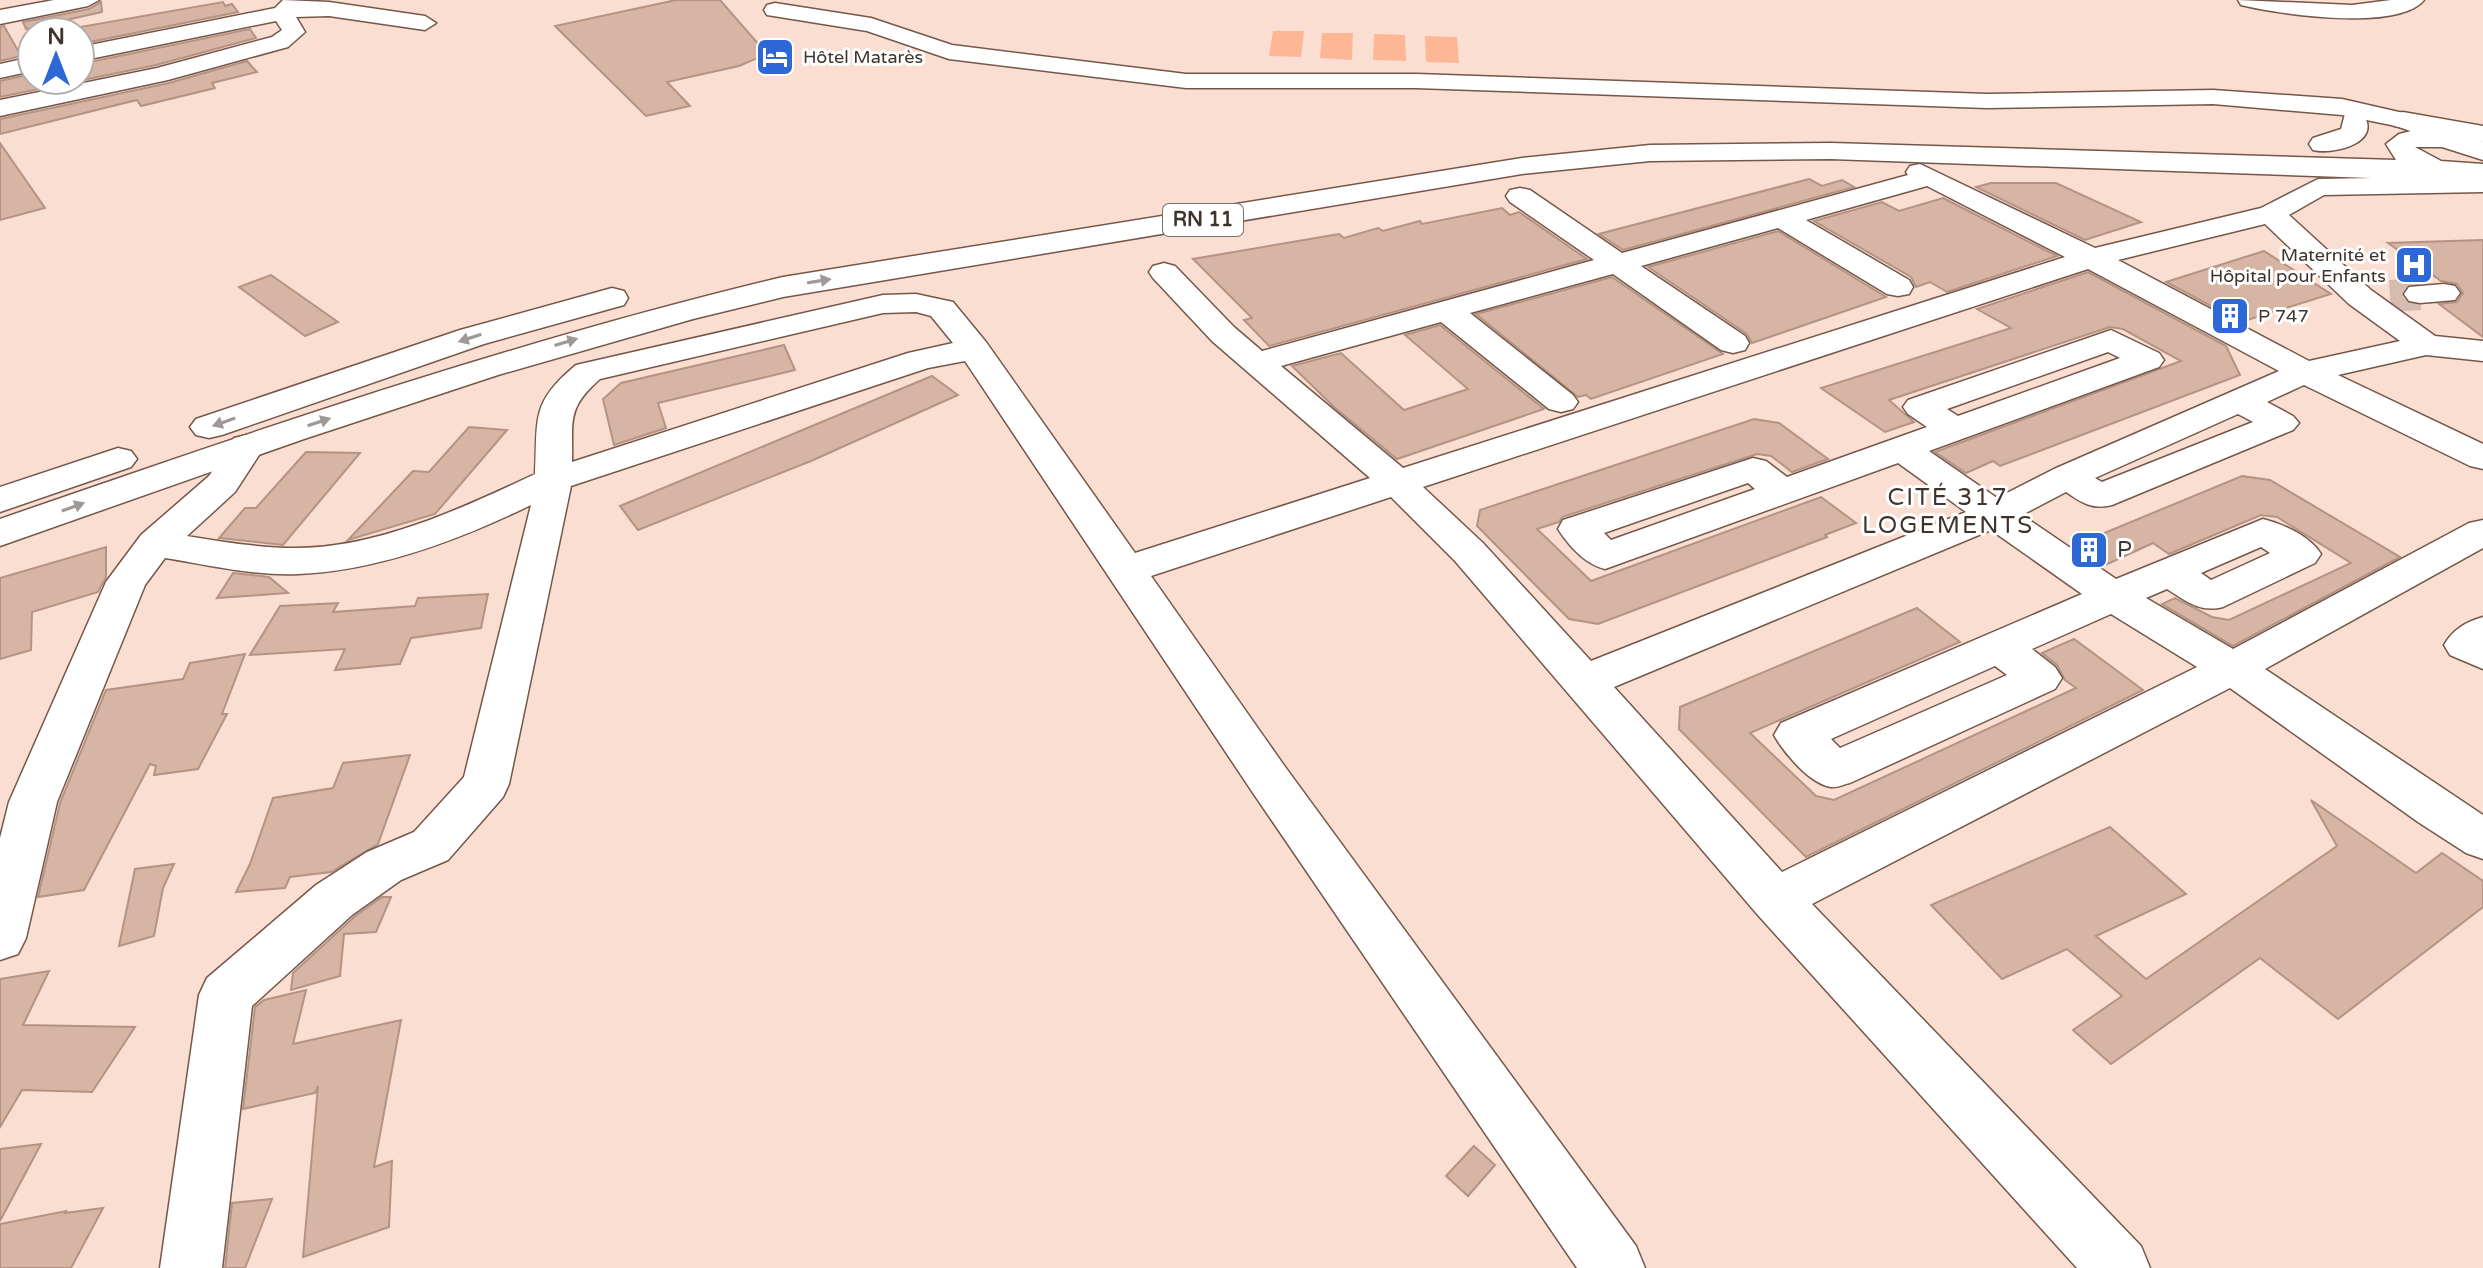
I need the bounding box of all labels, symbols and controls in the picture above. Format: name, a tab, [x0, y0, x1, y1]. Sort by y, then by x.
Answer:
north arrow	[16, 16, 96, 96]
text: N	[47, 24, 65, 50]
hotel icon: Hôtel Matarès	[754, 36, 796, 78]
place label: Hôtel Matarès	[803, 46, 923, 68]
road number: RN 11	[1163, 204, 1243, 236]
place label: Maternité et Hôpital pour Enfants	[2210, 244, 2386, 287]
hospital icon: Maternité et Hôpital pour Enfants	[2393, 244, 2435, 286]
one-way arrow	[807, 274, 832, 287]
building icon: P 747	[2209, 295, 2251, 337]
place label: P 747	[2258, 305, 2309, 327]
one-way arrow	[458, 333, 482, 345]
one-way arrow	[555, 335, 579, 347]
one-way arrow	[212, 416, 236, 428]
one-way arrow	[308, 416, 332, 428]
district label: CITÉ 317 LOGEMENTS	[1862, 482, 2034, 540]
one-way arrow	[62, 500, 86, 513]
building icon: P	[2068, 529, 2110, 571]
place label: P	[2117, 537, 2132, 563]

